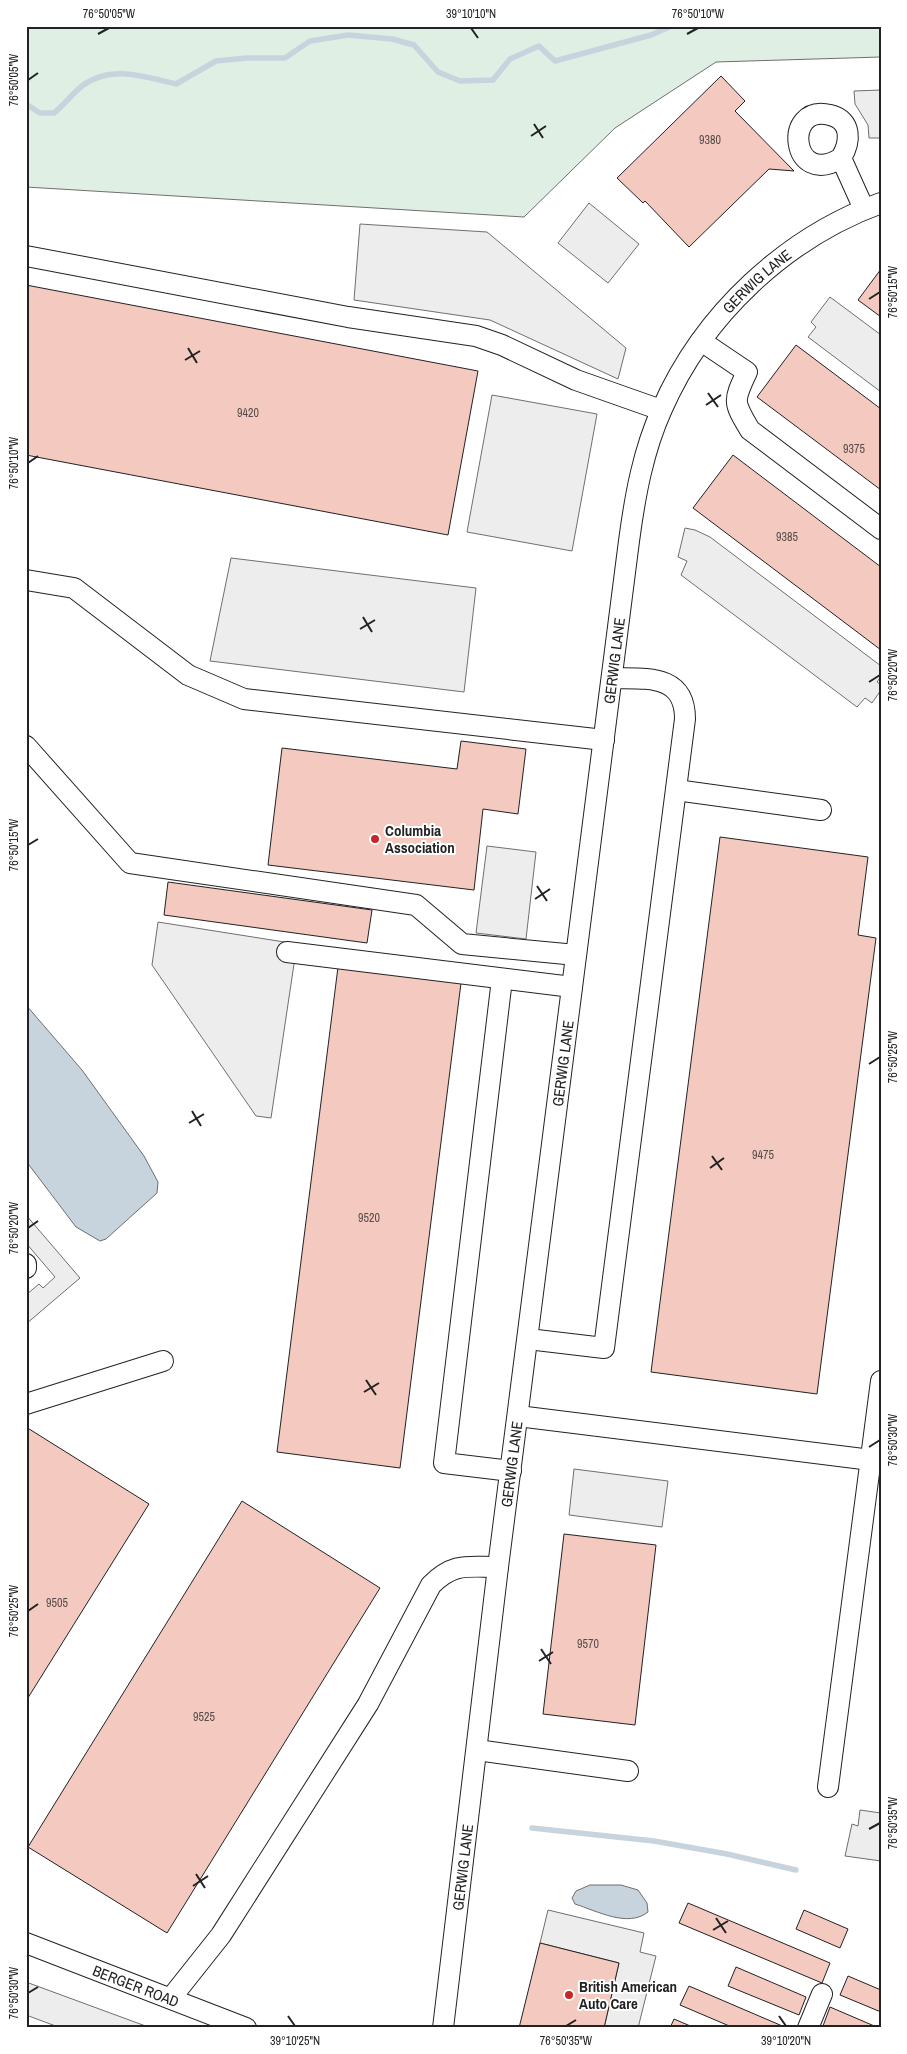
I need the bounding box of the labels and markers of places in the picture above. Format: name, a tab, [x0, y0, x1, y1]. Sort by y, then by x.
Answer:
place label: Columbia Association	[385, 820, 455, 858]
marker: Columbia Association	[369, 833, 381, 845]
place label: British American Auto Care	[579, 1976, 677, 2014]
marker: British American Auto Care	[563, 1989, 575, 2001]

